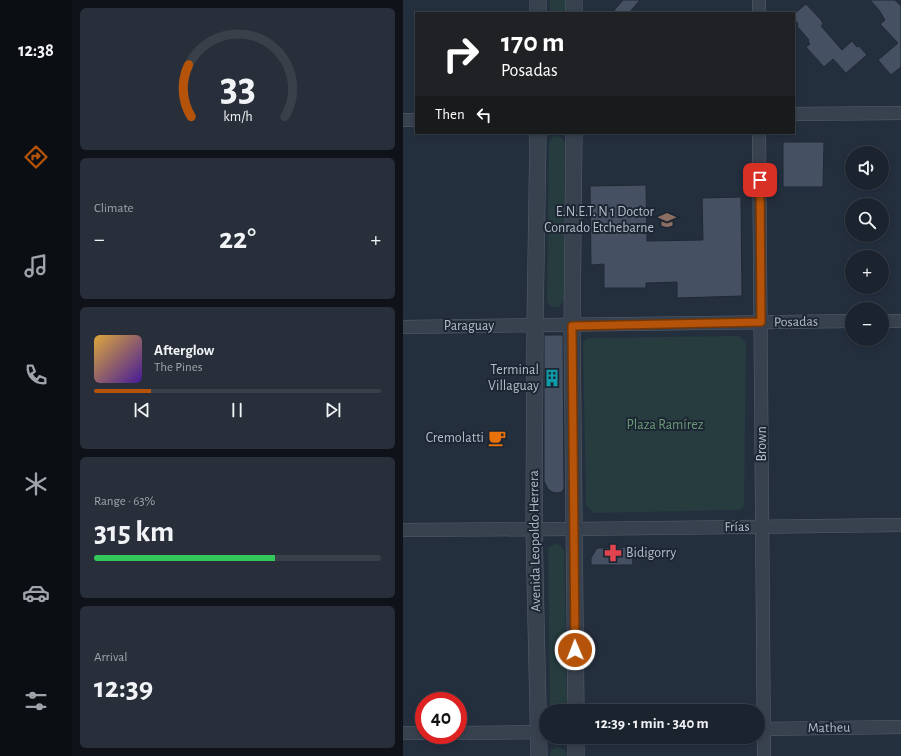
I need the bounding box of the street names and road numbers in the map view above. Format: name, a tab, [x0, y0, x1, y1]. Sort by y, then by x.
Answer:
street label: Posadas	[774, 315, 818, 329]
street label: Paraguay	[444, 319, 494, 333]
street label: Brown	[755, 426, 769, 462]
street label: Avenida Leopoldo Herrera	[527, 470, 543, 612]
street label: Frías	[724, 520, 750, 534]
street label: Matheu	[808, 721, 850, 735]

